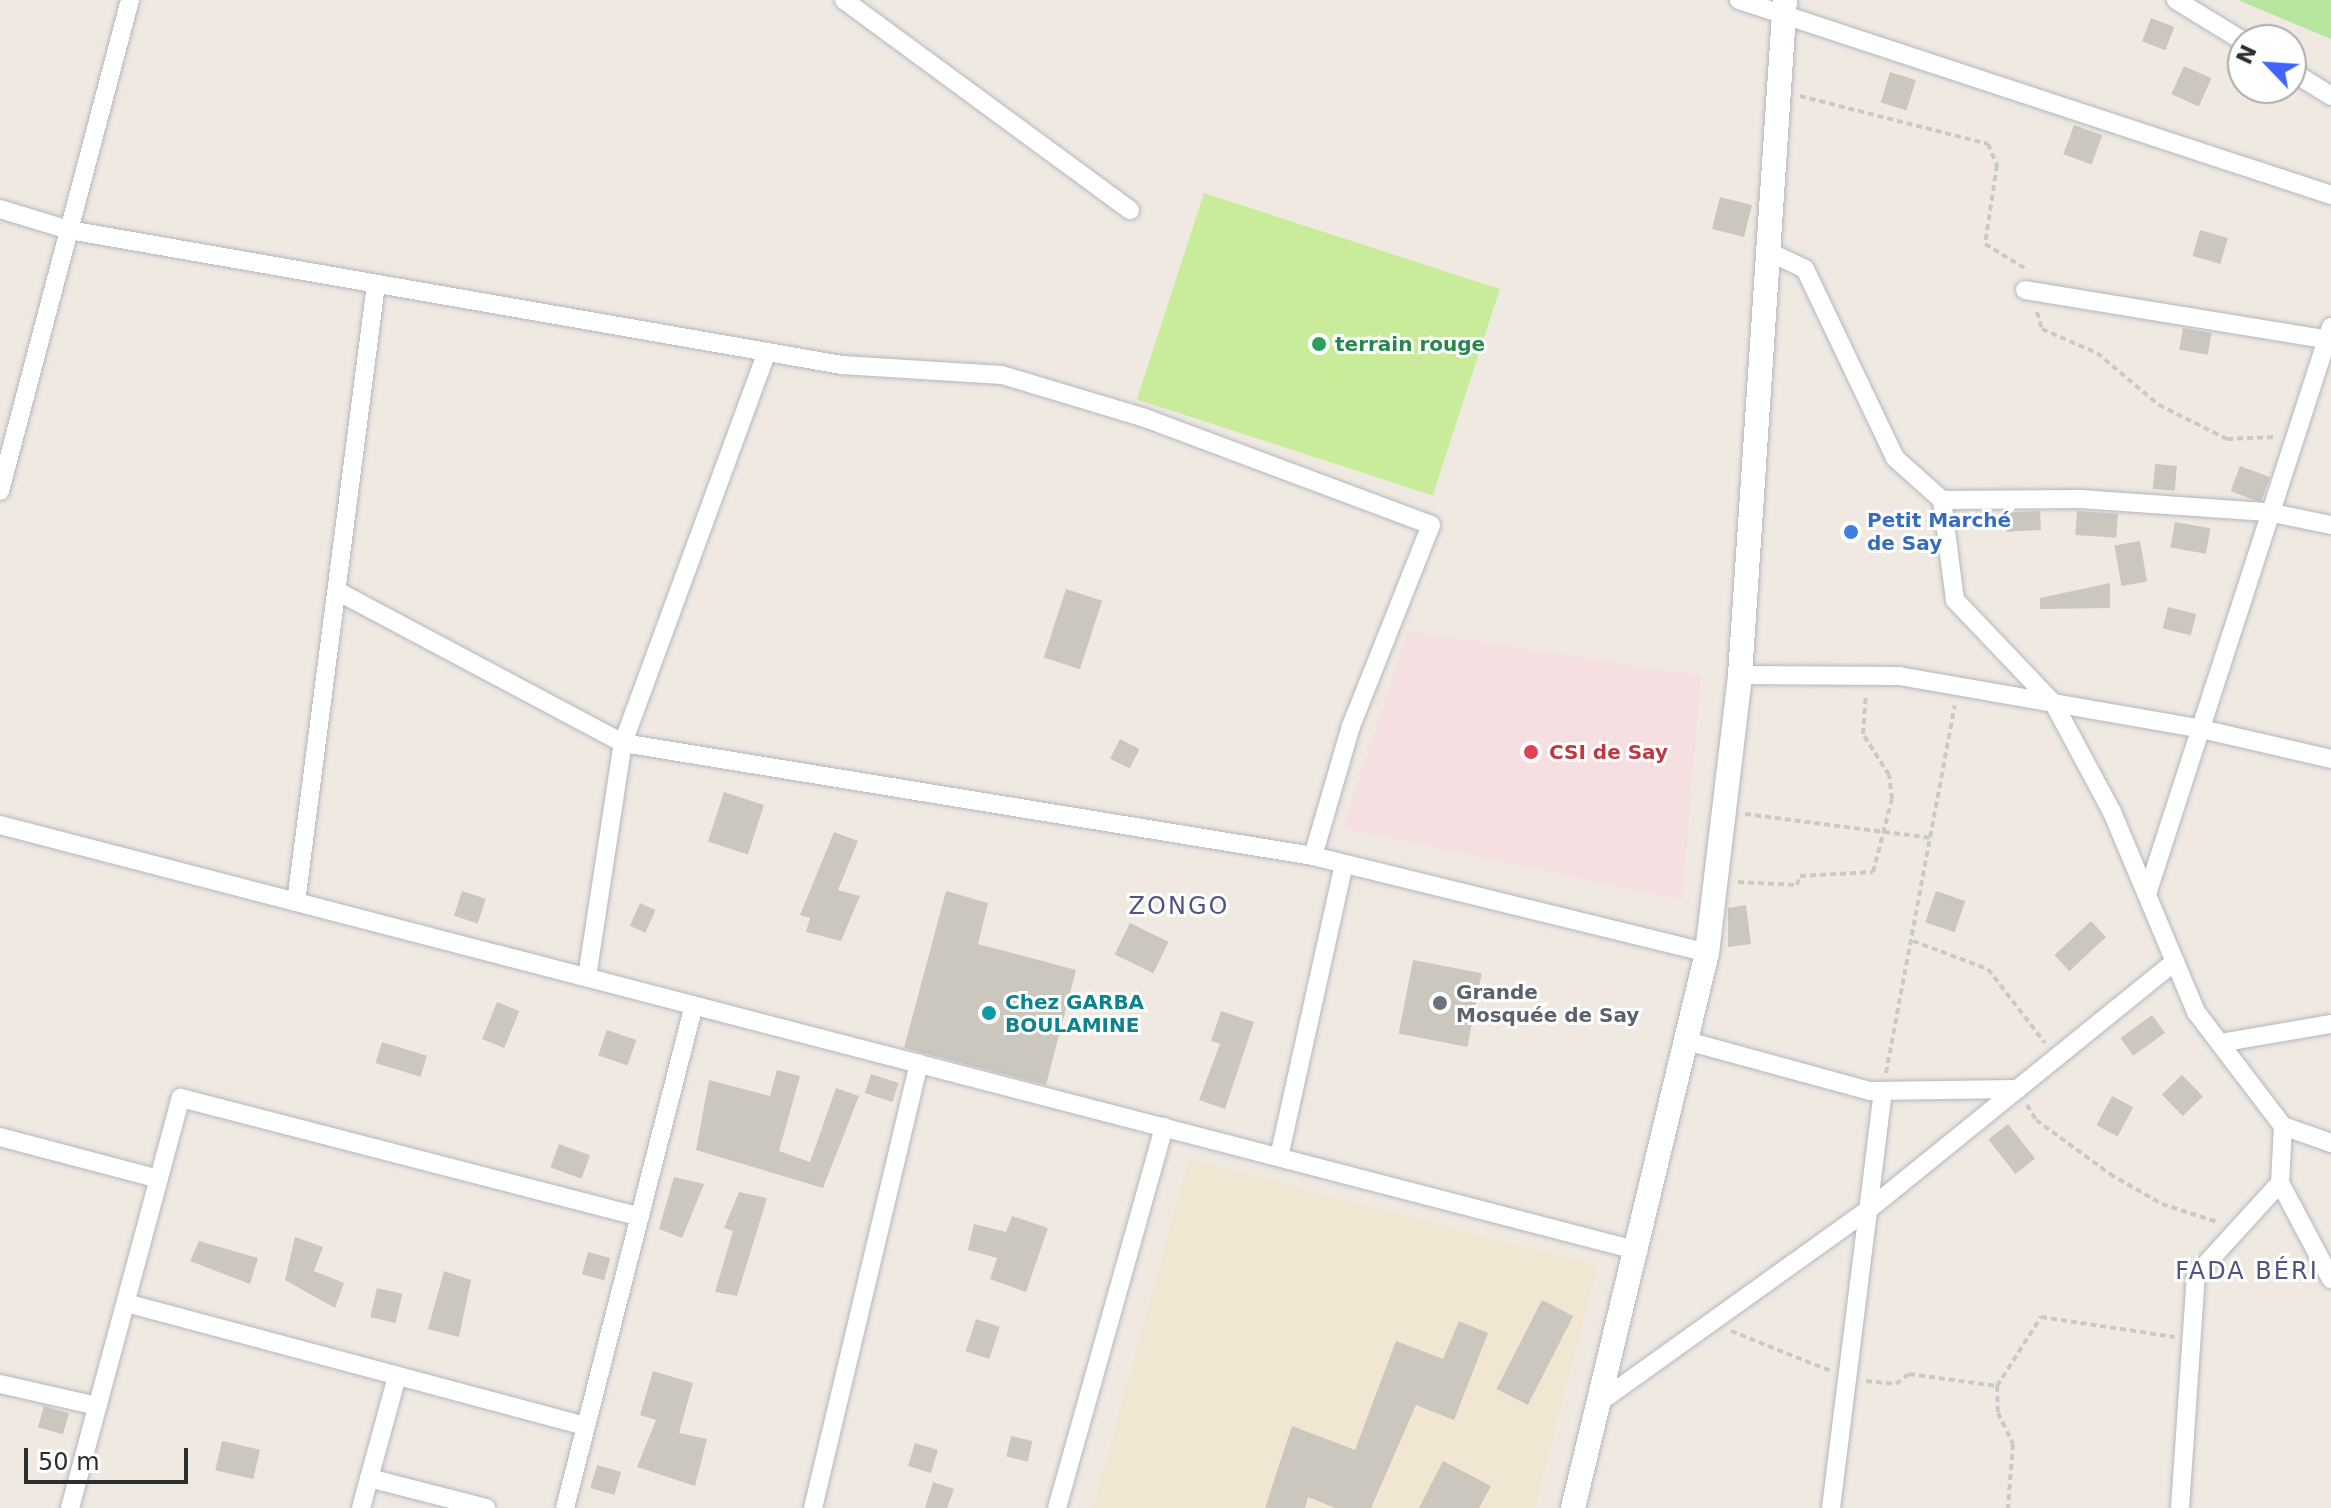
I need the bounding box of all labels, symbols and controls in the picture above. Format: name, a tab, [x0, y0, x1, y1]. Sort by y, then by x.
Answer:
north arrow	[2227, 24, 2307, 104]
text: N	[2231, 41, 2262, 68]
place label: terrain rouge	[1335, 332, 1485, 356]
marker: terrain rouge	[1310, 335, 1328, 353]
place label: Petit Marché de Say	[1867, 508, 2011, 555]
marker: Petit Marché de Say	[1842, 523, 1860, 541]
place label: CSI de Say	[1549, 740, 1668, 764]
marker: CSI de Say	[1520, 741, 1542, 763]
district label: ZONGO	[1129, 893, 1229, 921]
place label: Grande Mosquée de Say	[1456, 980, 1639, 1027]
place label: Chez GARBA BOULAMINE	[1005, 990, 1144, 1037]
marker: Grande Mosquée de Say	[1431, 994, 1449, 1012]
marker: Chez GARBA BOULAMINE	[980, 1004, 998, 1022]
district label: FADA BÉRI	[2175, 1258, 2319, 1286]
scale bar	[28, 1432, 192, 1482]
text: 50 m	[38, 1448, 100, 1476]

